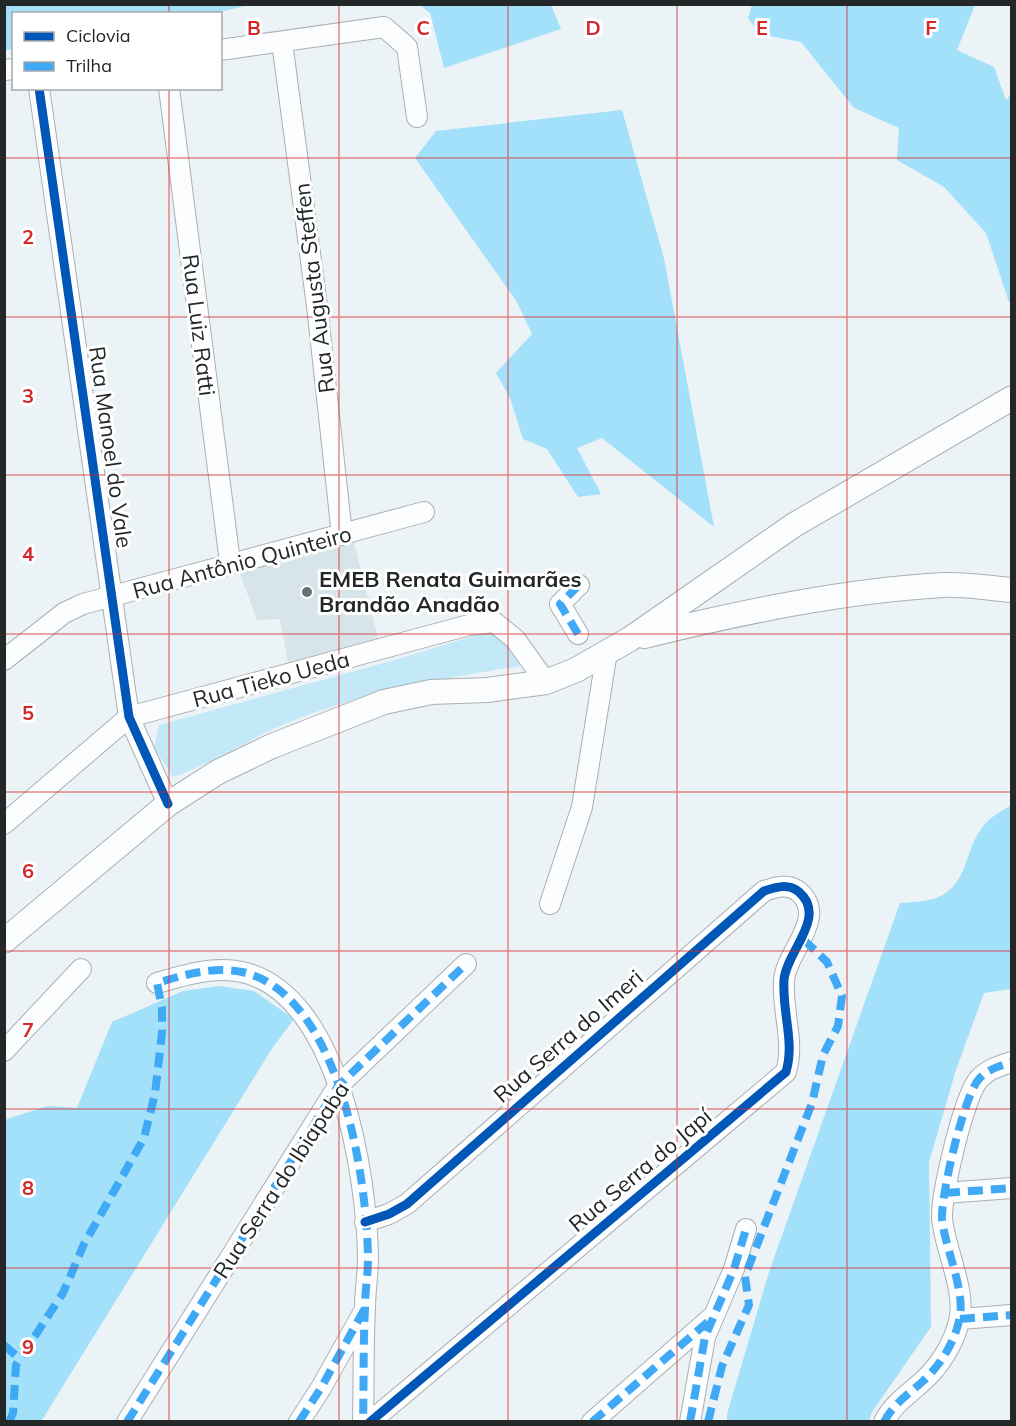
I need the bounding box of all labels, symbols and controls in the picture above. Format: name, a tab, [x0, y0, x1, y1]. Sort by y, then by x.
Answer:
legend	[12, 12, 222, 90]
text: B	[247, 15, 261, 40]
text: C	[416, 15, 430, 40]
text: D	[585, 15, 601, 40]
text: E	[756, 15, 768, 40]
text: F	[925, 15, 937, 40]
text: Ciclovia	[66, 24, 131, 47]
text: Trilha	[66, 54, 112, 77]
street label: Rua Augusta Steffen	[287, 181, 341, 395]
text: 2	[22, 224, 34, 249]
street label: Rua Luiz Ratti	[176, 253, 222, 397]
street label: Rua Manoel do Vale	[83, 344, 139, 550]
text: 3	[22, 383, 34, 408]
street label: Rua Antônio Quinteiro	[129, 519, 355, 605]
text: 4	[22, 541, 34, 566]
place label: EMEB Renata Guimarães Brandão Anadão	[319, 565, 582, 618]
marker: EMEB Renata Guimarães Brandão Anadão	[300, 585, 314, 599]
street label: Rua Tieko Ueda	[190, 645, 352, 713]
text: 5	[22, 700, 34, 725]
text: 6	[22, 858, 34, 883]
street label: Rua Serra do Imeri	[487, 963, 649, 1109]
text: 7	[22, 1017, 34, 1042]
street label: Rua Serra do Ibiapaba	[207, 1076, 355, 1284]
street label: Rua Serra do Japí	[563, 1101, 718, 1238]
text: 8	[22, 1175, 34, 1200]
text: 9	[22, 1334, 34, 1359]

